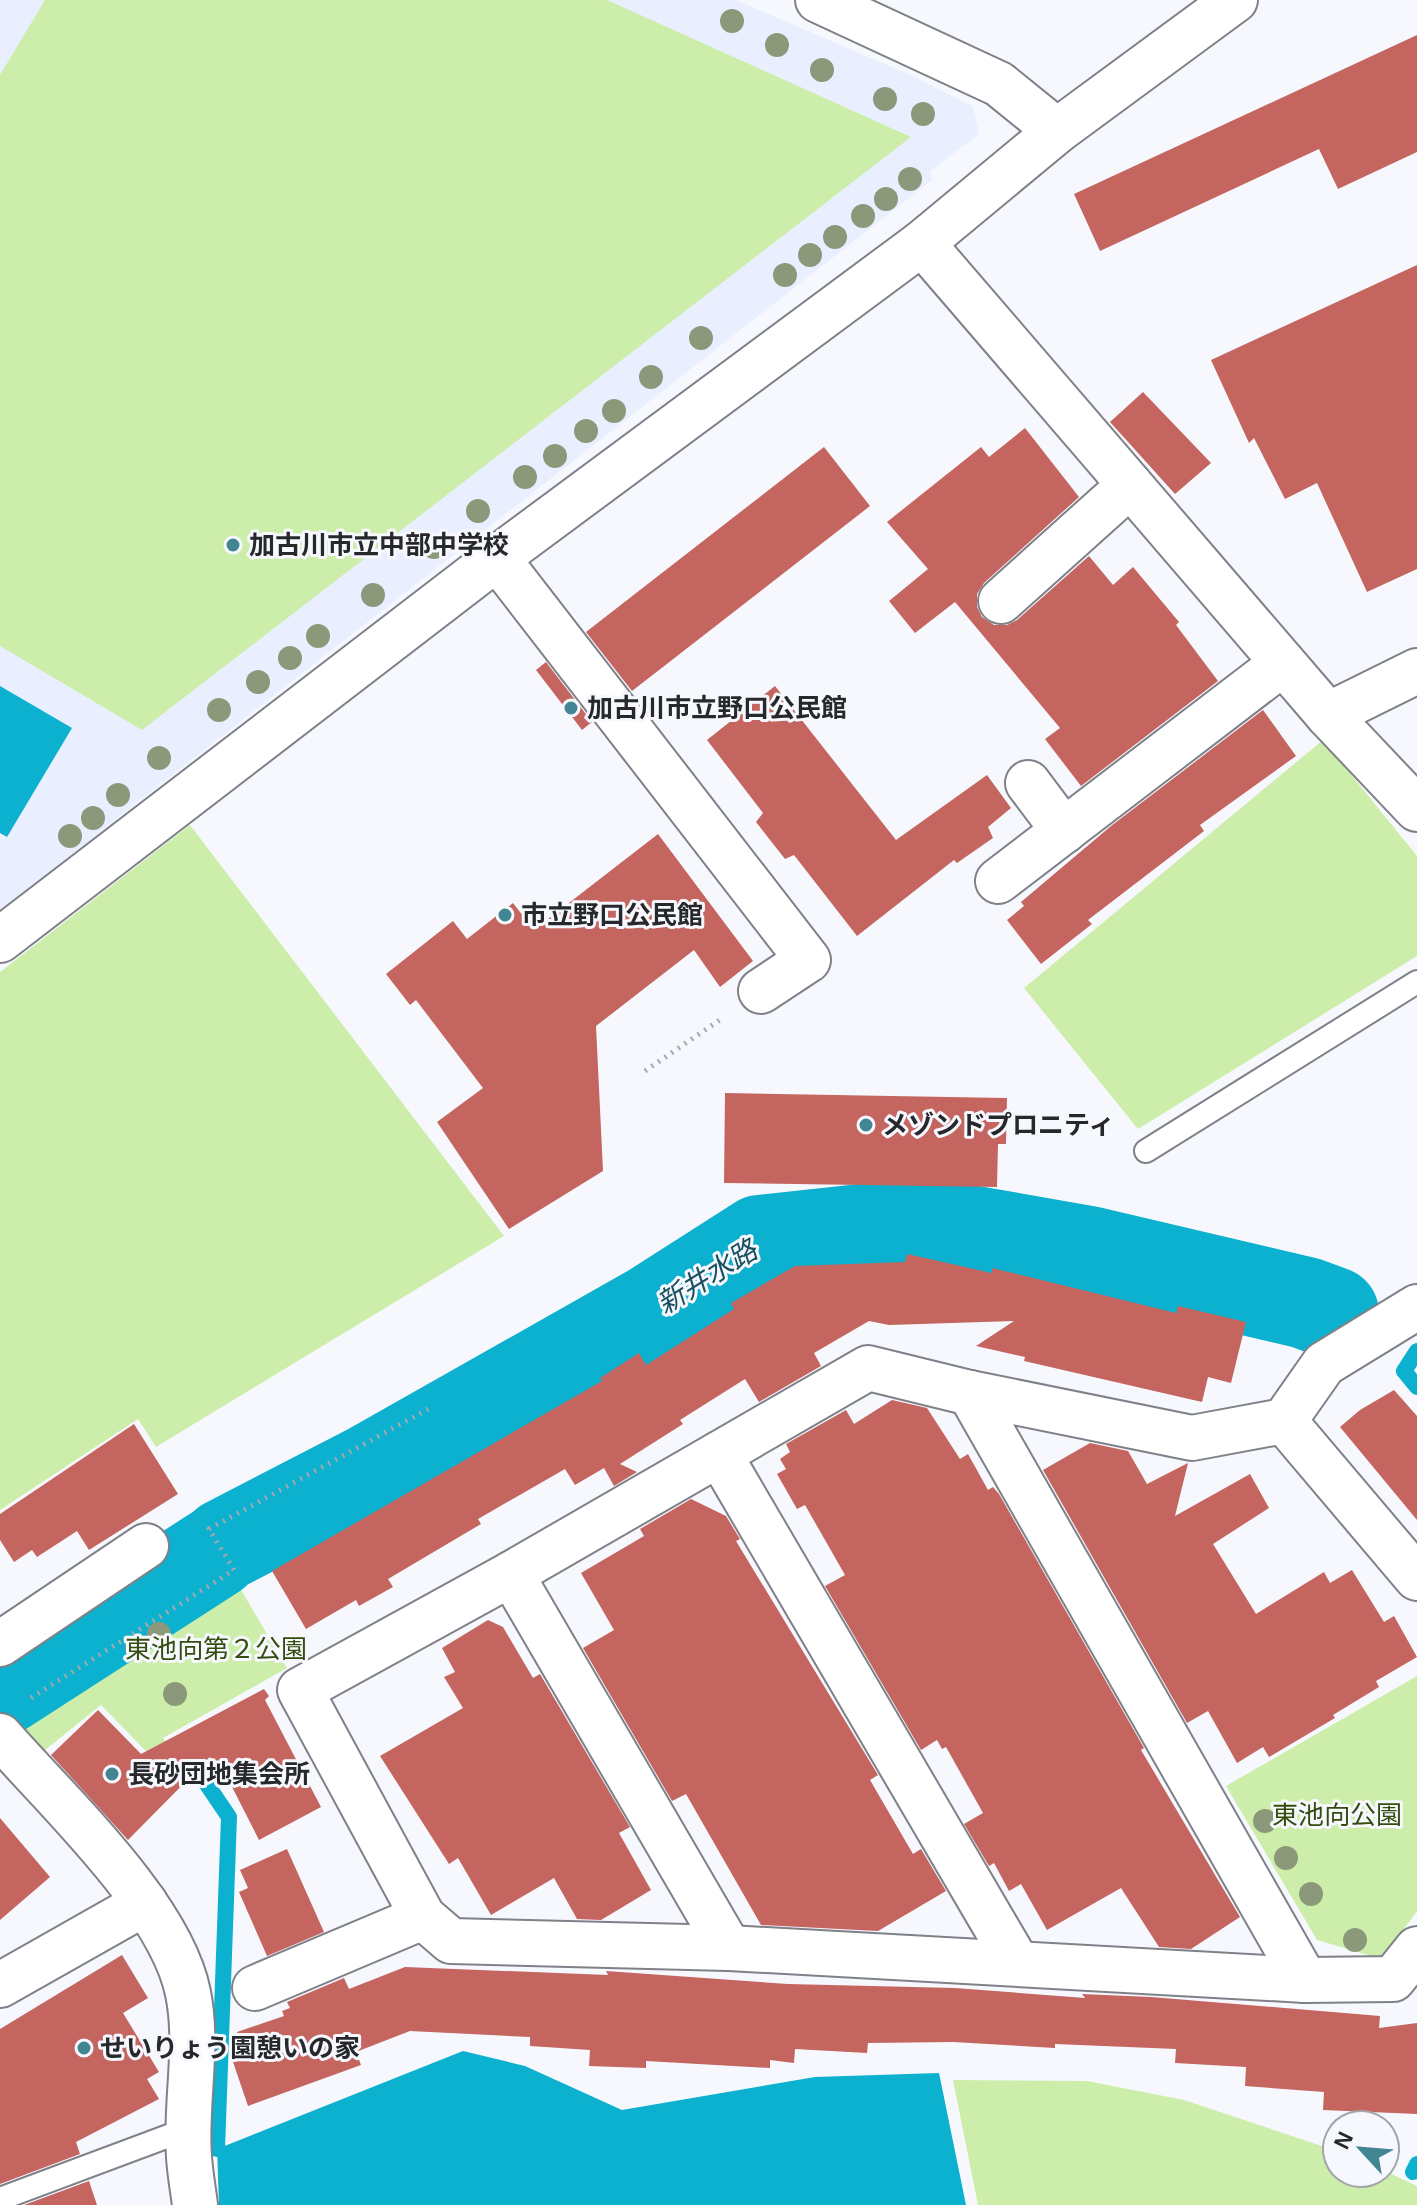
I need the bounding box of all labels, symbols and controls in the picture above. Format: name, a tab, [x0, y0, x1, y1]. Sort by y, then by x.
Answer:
place label: 加古川市立中部中学校	[249, 530, 509, 560]
marker: 加古川市立中部中学校	[224, 536, 242, 554]
place label: 加古川市立野口公民館	[587, 693, 847, 723]
marker: 加古川市立野口公民館	[562, 699, 580, 717]
place label: 市立野口公民館	[521, 900, 703, 930]
marker: 市立野口公民館	[496, 906, 514, 924]
place label: メゾンドプロニティ	[882, 1110, 1114, 1140]
marker: メゾンドプロニティ	[857, 1116, 875, 1134]
water label: 新井水路	[651, 1233, 764, 1320]
park label: 東池向第２公園	[125, 1634, 307, 1664]
place label: 長砂団地集会所	[128, 1759, 310, 1789]
marker: 長砂団地集会所	[103, 1765, 121, 1783]
park label: 東池向公園	[1272, 1800, 1402, 1830]
place label: せいりょう園憩いの家	[100, 2033, 360, 2063]
marker: せいりょう園憩いの家	[75, 2039, 93, 2057]
north arrow	[1321, 2109, 1401, 2189]
text: N	[1329, 2128, 1358, 2153]

